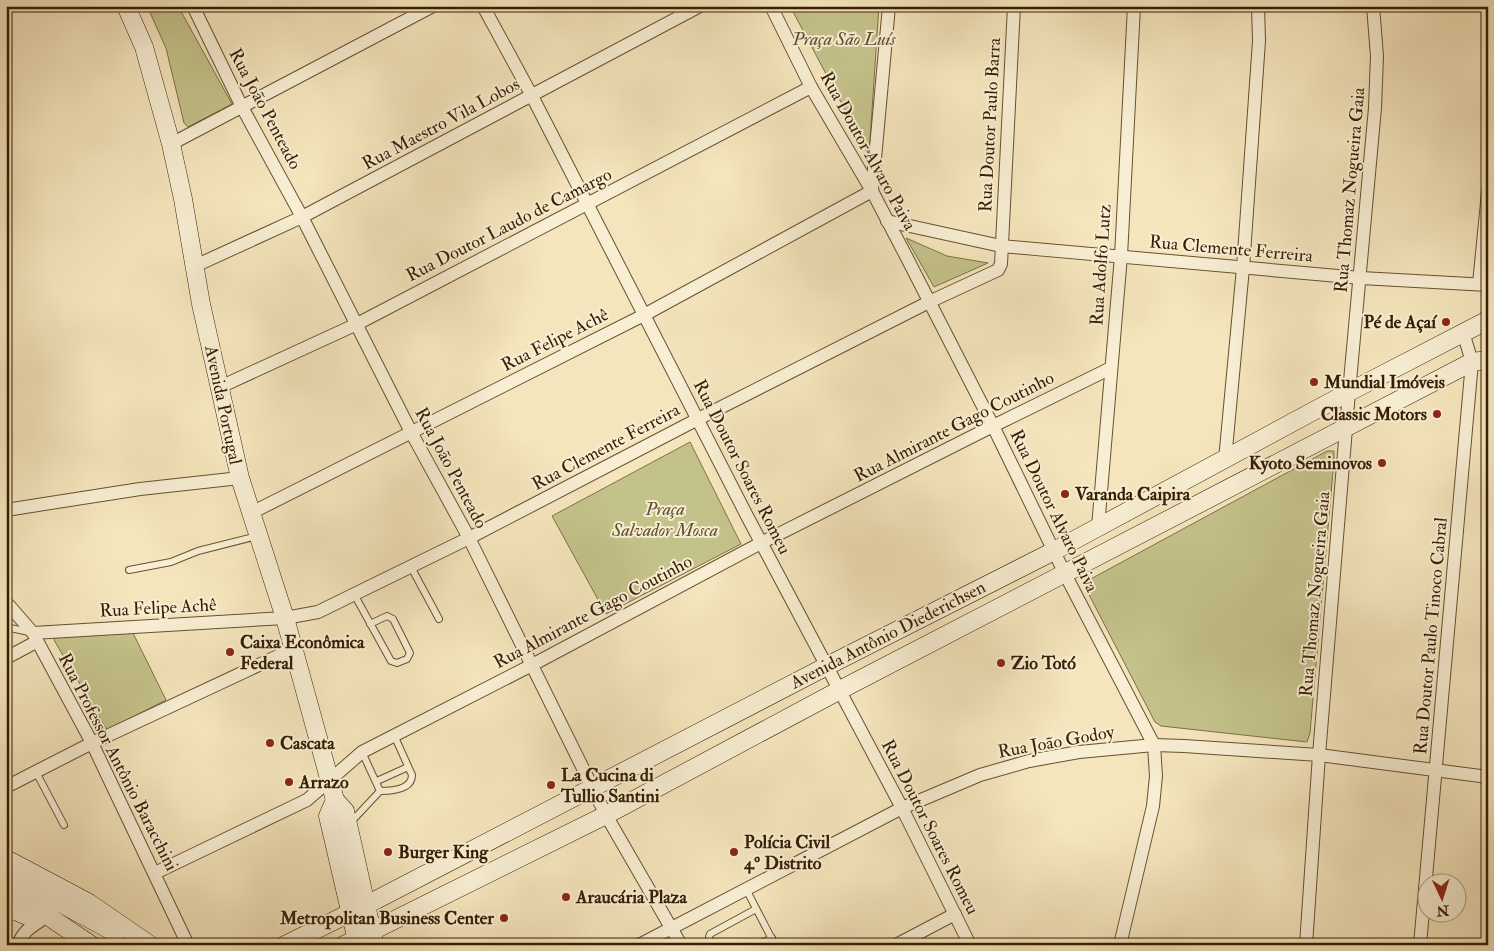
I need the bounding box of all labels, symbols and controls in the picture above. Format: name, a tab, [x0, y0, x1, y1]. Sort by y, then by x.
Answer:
park label: Praça São Luís	[792, 28, 896, 51]
street label: Rua Doutor Paulo Barra	[974, 37, 1006, 213]
street label: Rua João Penteado	[223, 45, 307, 174]
street label: Rua Doutor Alvaro Paiva	[815, 68, 922, 235]
street label: Rua Maestro Vila Lobos	[358, 73, 524, 175]
street label: Rua Thomaz Nogueira Gaia	[1330, 86, 1370, 294]
street label: Rua Doutor Laudo de Camargo	[402, 163, 616, 287]
street label: Rua Adolfo Lutz	[1085, 203, 1117, 327]
street label: Rua Clemente Ferreira	[1148, 230, 1314, 268]
street label: Rua Felipe Achê	[498, 303, 613, 377]
place label: Pé de Açaí	[1364, 311, 1438, 334]
marker: Pé de Açaí	[1440, 316, 1452, 328]
street label: Avenida Portugal	[199, 342, 247, 467]
street label: Rua Almirante Gago Coutinho	[850, 366, 1058, 488]
place label: Mundial Imóveis	[1323, 371, 1445, 394]
street label: Rua Doutor Soares Romeu	[688, 376, 796, 558]
marker: Mundial Imóveis	[1308, 376, 1320, 388]
street label: Rua Clemente Ferreira	[528, 398, 684, 496]
place label: Classic Motors	[1321, 403, 1427, 426]
street label: Rua João Penteado	[409, 404, 493, 533]
marker: Classic Motors	[1431, 408, 1443, 420]
street label: Rua Doutor Alvaro Paiva	[1005, 426, 1104, 597]
place label: Kyoto Seminovos	[1249, 452, 1372, 475]
marker: Kyoto Seminovos	[1376, 457, 1388, 469]
place label: Varanda Caipira	[1074, 483, 1191, 506]
marker: Varanda Caipira	[1059, 488, 1071, 500]
street label: Rua Thomaz Nogueira Gaia	[1295, 490, 1335, 698]
park label: Praça Salvador Mosca	[611, 498, 718, 542]
street label: Rua Doutor Paulo Tinoco Cabral	[1409, 516, 1453, 756]
street label: Rua Almirante Gago Coutinho	[490, 550, 696, 674]
street label: Avenida Antônio Diederichsen	[786, 576, 989, 695]
street label: Rua Felipe Achê	[99, 593, 217, 623]
place label: Caixa Econômica Federal	[240, 631, 365, 675]
marker: Caixa Econômica Federal	[224, 646, 236, 658]
street label: Rua Professor Antônio Baracchini	[53, 649, 183, 875]
place label: Zio Totó	[1011, 652, 1076, 675]
marker: Zio Totó	[995, 657, 1007, 669]
street label: Rua João Godoy	[996, 720, 1117, 764]
place label: Cascata	[280, 732, 335, 755]
street label: Rua Doutor Soares Romeu	[876, 736, 984, 918]
marker: Cascata	[264, 737, 276, 749]
place label: La Cucina di Tullio Santini	[560, 764, 660, 808]
place label: Arrazo	[298, 771, 349, 794]
marker: Arrazo	[283, 776, 295, 788]
marker: La Cucina di Tullio Santini	[545, 779, 557, 791]
place label: Polícia Civil 4º Distrito	[743, 831, 830, 875]
place label: Burger King	[398, 841, 489, 864]
marker: Burger King	[382, 846, 394, 858]
marker: Polícia Civil 4º Distrito	[728, 846, 740, 858]
north arrow	[1416, 874, 1466, 924]
place label: Araucária Plaza	[575, 886, 687, 909]
marker: Araucária Plaza	[560, 891, 572, 903]
text: N	[1436, 901, 1451, 919]
place label: Metropolitan Business Center	[279, 907, 494, 930]
marker: Metropolitan Business Center	[498, 912, 510, 924]

